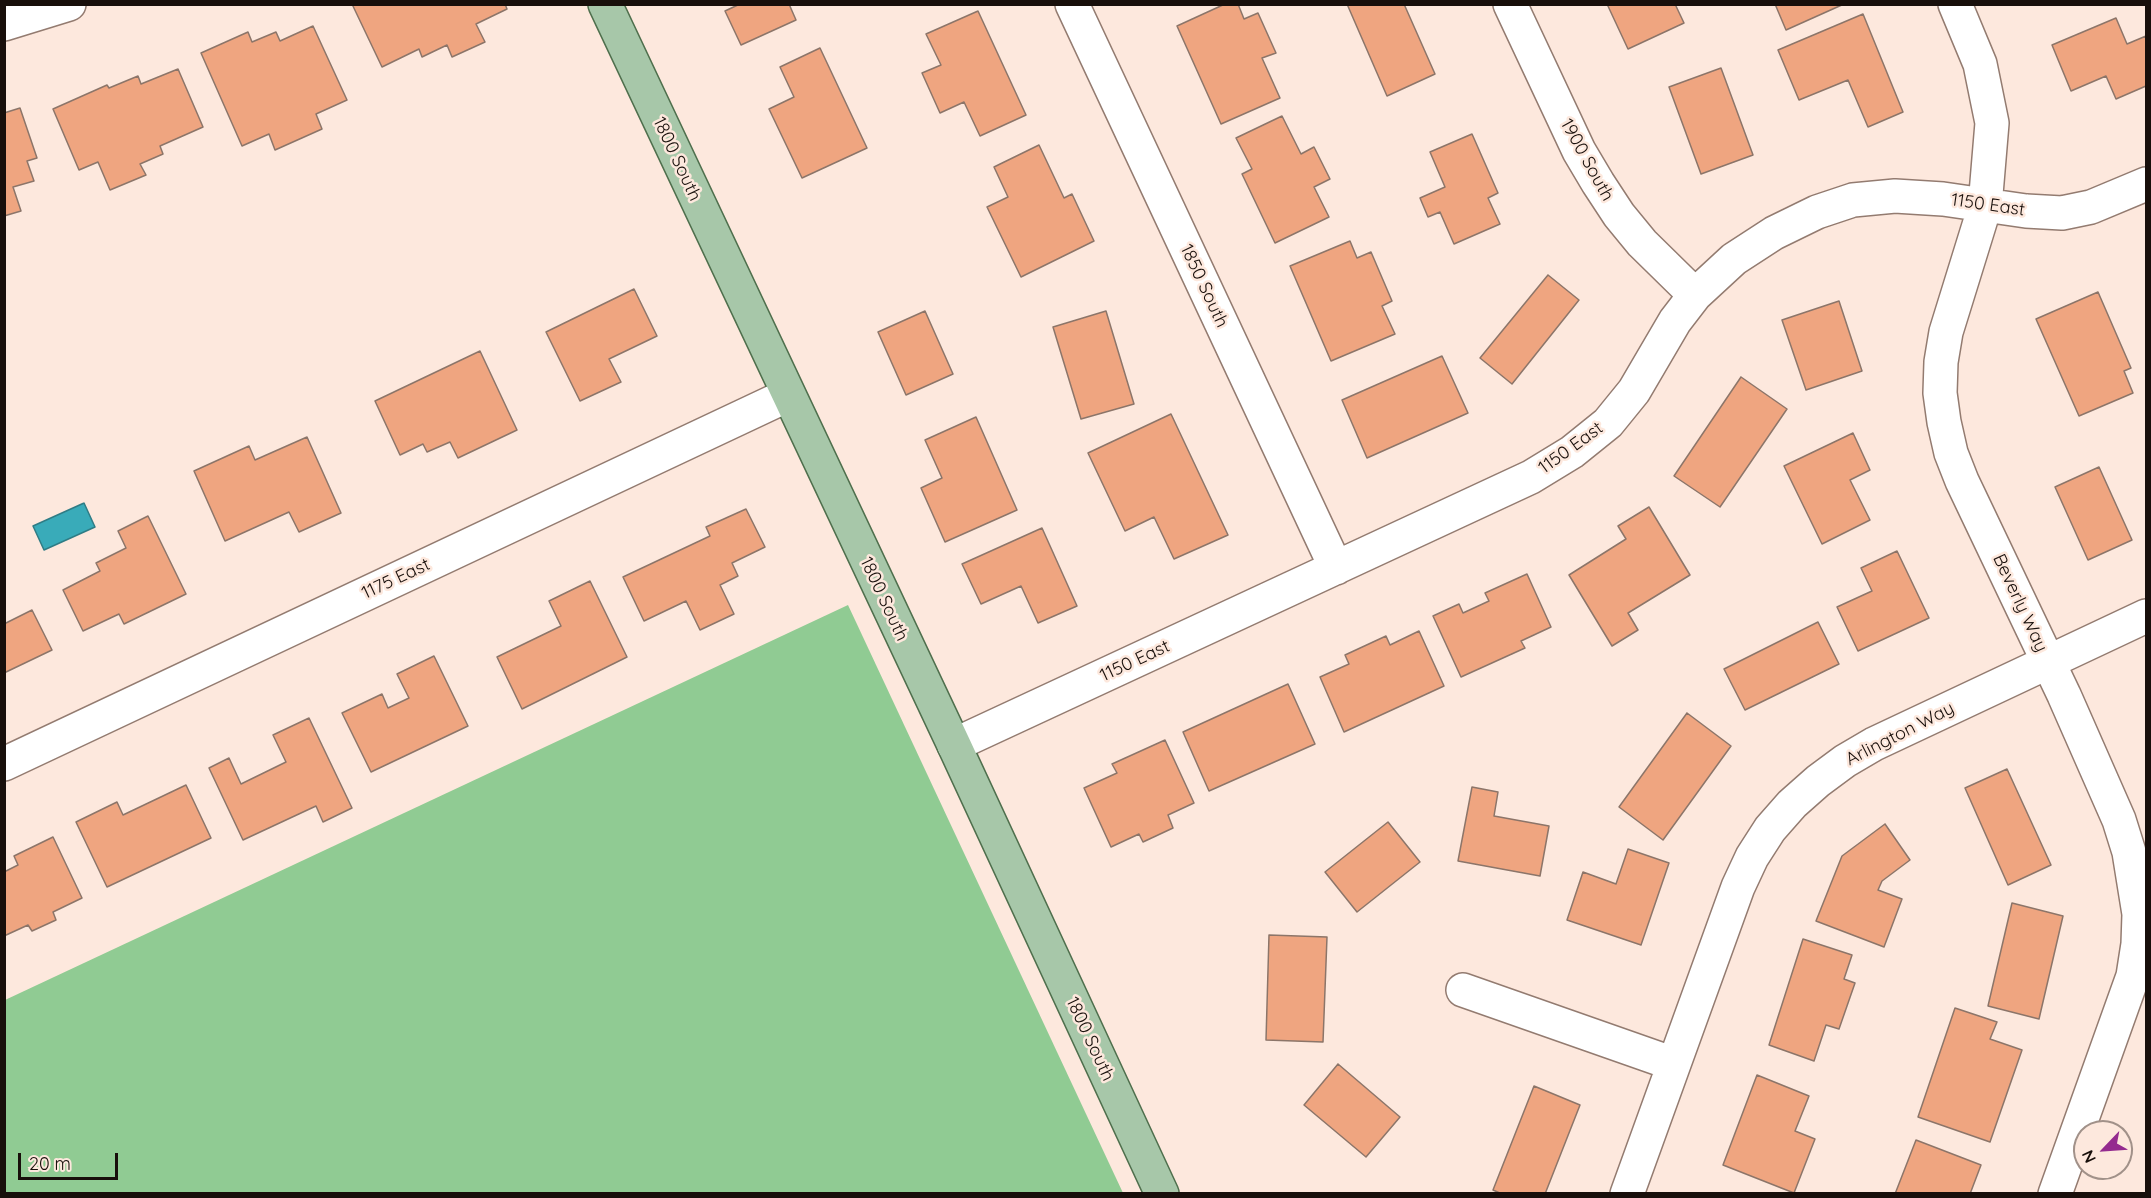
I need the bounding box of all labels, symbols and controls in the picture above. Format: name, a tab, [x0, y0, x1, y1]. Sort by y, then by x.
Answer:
street label: 1800 South	[648, 114, 706, 204]
street label: 1900 South	[1556, 115, 1618, 205]
street label: 1150 East	[1950, 189, 2026, 221]
street label: 1850 South	[1175, 241, 1233, 331]
street label: 1150 East	[1535, 417, 1607, 479]
street label: Beverly Way	[1988, 551, 2052, 655]
street label: 1175 East	[358, 554, 434, 604]
street label: 1800 South	[855, 554, 913, 644]
street label: 1150 East	[1097, 635, 1173, 687]
street label: Arlington Way	[1842, 697, 1958, 771]
street label: 1800 South	[1061, 994, 1119, 1084]
north arrow	[2073, 1120, 2133, 1180]
scale bar	[21, 1141, 122, 1179]
text: N	[2077, 1147, 2100, 1166]
text: 20 m	[29, 1152, 71, 1175]

